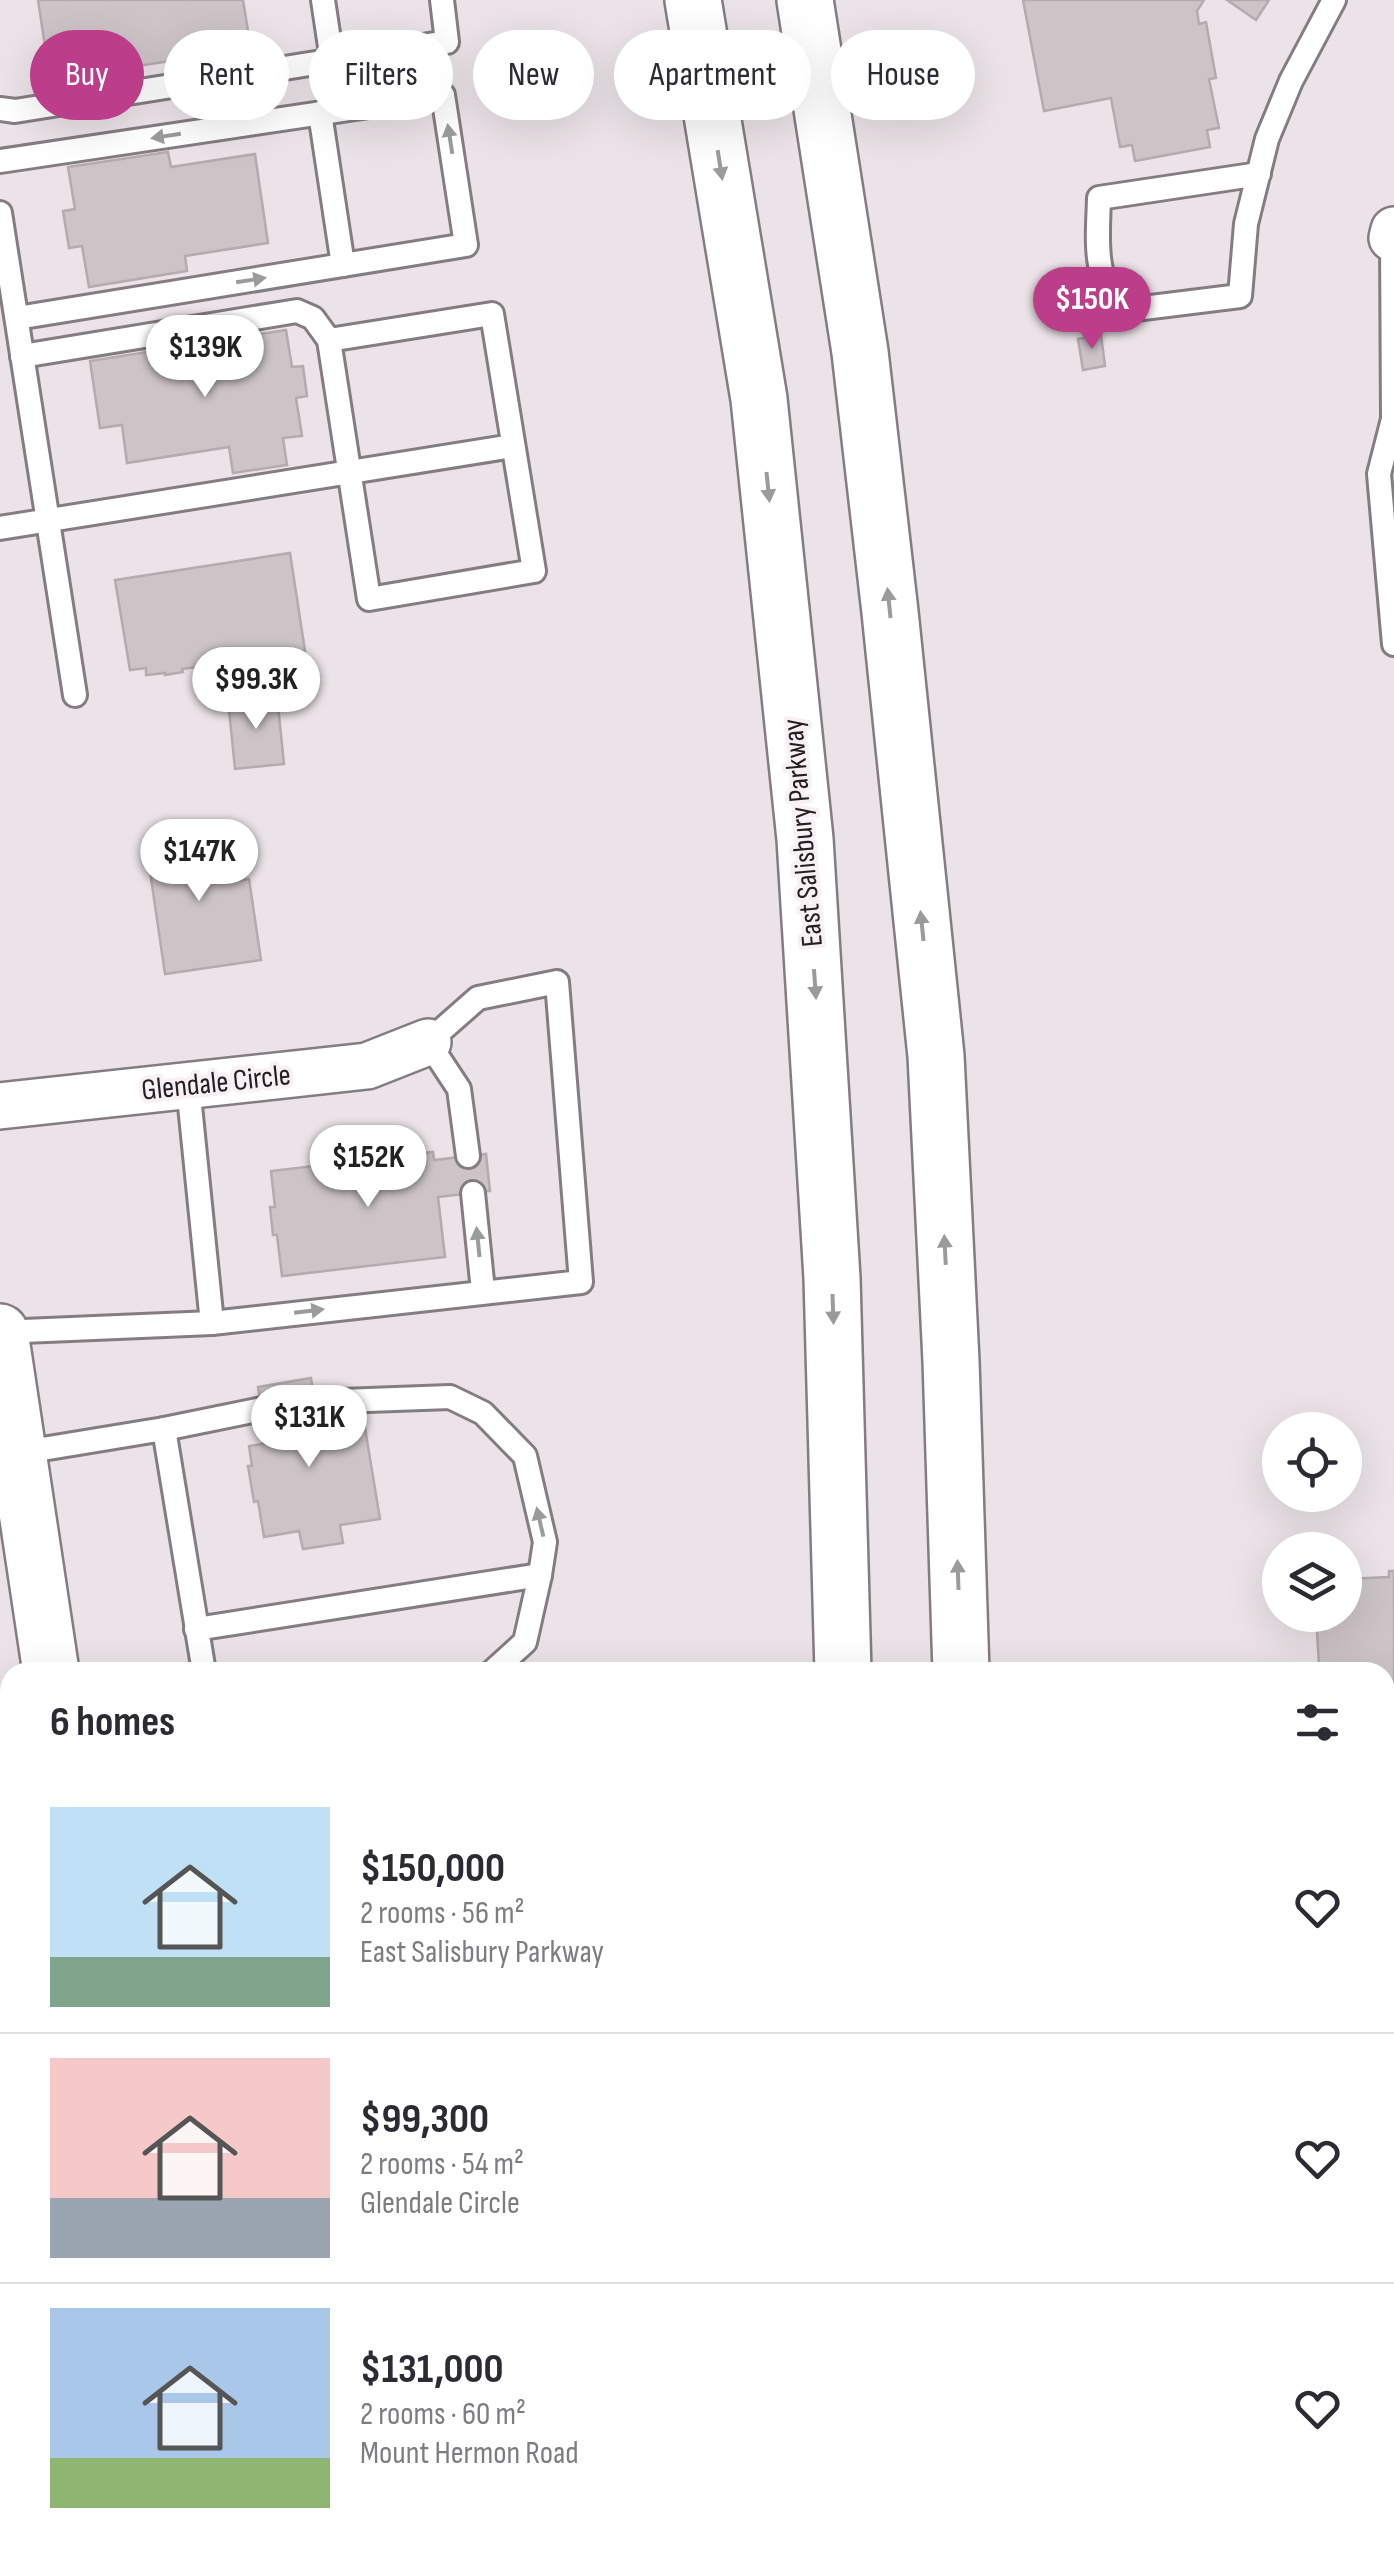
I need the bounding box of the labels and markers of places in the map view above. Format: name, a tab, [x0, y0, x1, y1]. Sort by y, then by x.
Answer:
pin: $150K	[1022, 267, 1162, 352]
pin: $139K	[135, 315, 275, 400]
pin: $99.3K	[175, 647, 337, 732]
pin: $147K	[129, 819, 269, 904]
pin: $152K	[298, 1125, 438, 1210]
pin: $131K	[239, 1385, 379, 1470]

